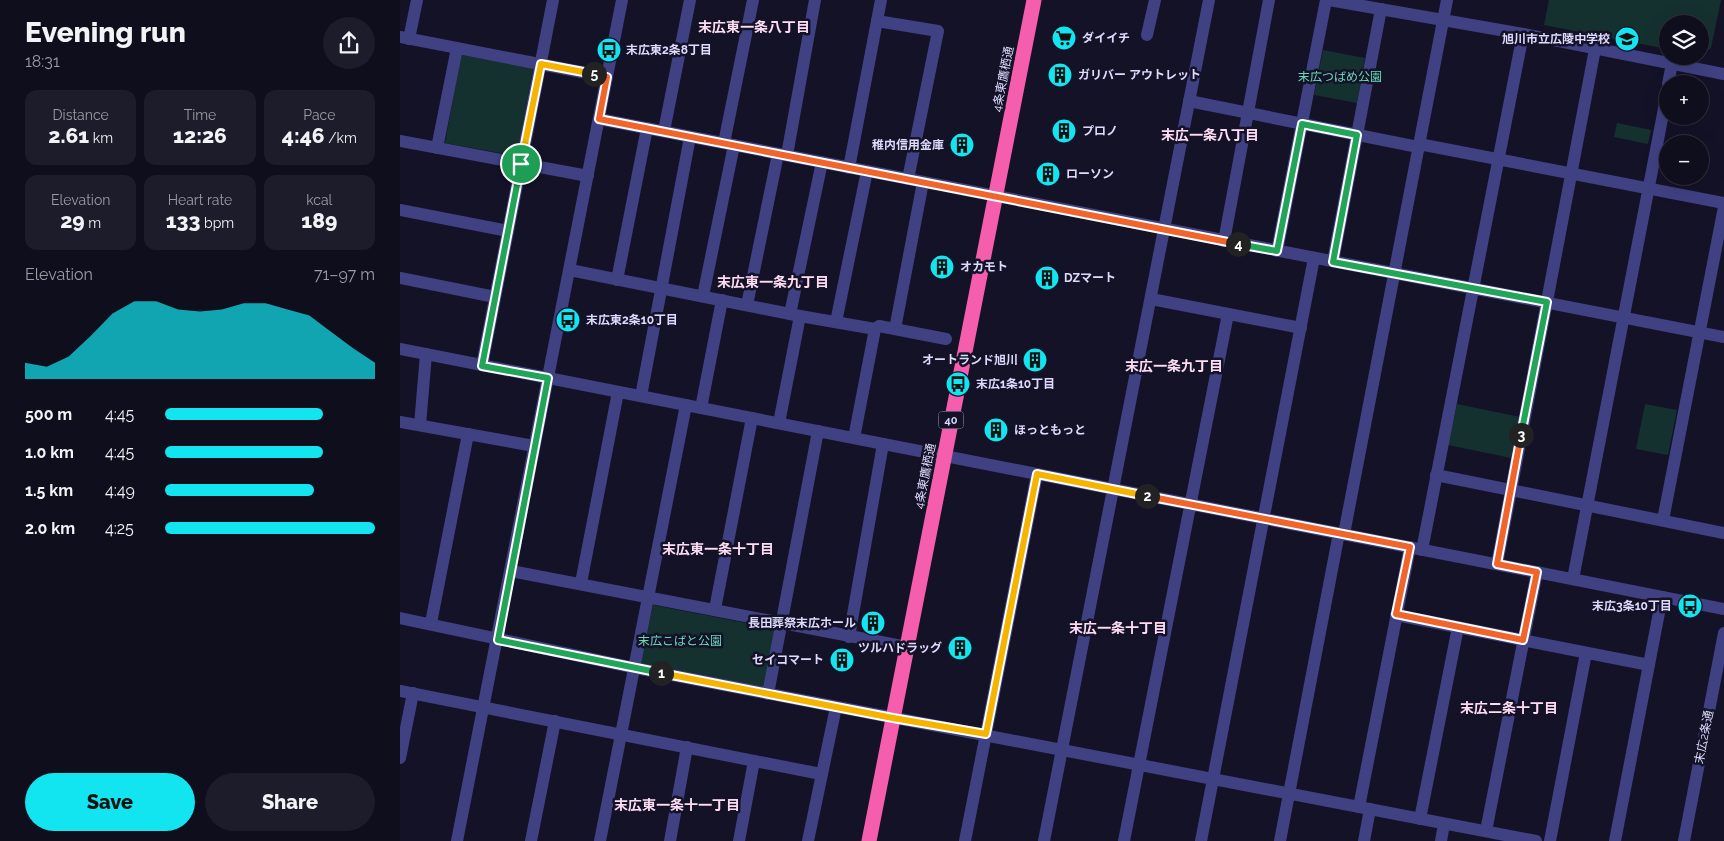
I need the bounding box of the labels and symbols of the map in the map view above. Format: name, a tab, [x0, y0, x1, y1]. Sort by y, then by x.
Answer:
district label: 末広東一条八丁目	[698, 19, 810, 35]
supermarket icon: ダイイチ	[1051, 25, 1077, 51]
school or university icon: 旭川市立広陵中学校	[1614, 26, 1640, 52]
place label: ダイイチ	[1082, 31, 1130, 45]
place label: 旭川市立広陵中学校	[1502, 32, 1610, 46]
bus stop icon: 末広東2条8丁目	[596, 37, 622, 63]
place label: 末広東2条8丁目	[626, 43, 712, 57]
street label: 4条東鷹栖通	[990, 45, 1016, 113]
pin: 5	[582, 62, 606, 86]
building icon: ガリバー アウトレット	[1047, 62, 1073, 88]
place label: ガリバー アウトレット	[1078, 68, 1201, 82]
park label: 末広つばめ公園	[1298, 70, 1382, 84]
building icon: プロノ	[1051, 118, 1077, 144]
place label: プロノ	[1082, 124, 1118, 138]
district label: 末広一条八丁目	[1161, 127, 1259, 143]
building icon: 稚内信用金庫	[949, 132, 975, 158]
place label: 稚内信用金庫	[872, 138, 944, 152]
pin	[500, 143, 542, 185]
building icon: ローソン	[1035, 161, 1061, 187]
place label: ローソン	[1066, 167, 1114, 181]
pin: 4	[1226, 232, 1250, 256]
building icon: オカモト	[929, 254, 955, 280]
place label: オカモト	[960, 260, 1008, 274]
building icon: DZマート	[1034, 265, 1060, 291]
place label: DZマート	[1064, 271, 1116, 285]
district label: 末広東一条九丁目	[717, 274, 829, 290]
bus stop icon: 末広東2条10丁目	[555, 307, 581, 333]
place label: 末広東2条10丁目	[586, 313, 678, 327]
building icon: オートランド旭川	[1022, 347, 1048, 373]
place label: オートランド旭川	[922, 353, 1018, 367]
district label: 末広一条九丁目	[1125, 358, 1223, 374]
bus stop icon: 末広1条10丁目	[945, 371, 971, 397]
place label: 末広1条10丁目	[976, 377, 1055, 391]
road number: 40	[938, 412, 964, 428]
building icon: ほっともっと	[983, 417, 1009, 443]
pin: 3	[1508, 422, 1534, 448]
place label: ほっともっと	[1014, 423, 1086, 437]
street label: 4条東鷹栖通	[912, 442, 938, 510]
pin: 2	[1134, 484, 1160, 508]
district label: 末広東一条十丁目	[662, 541, 774, 557]
bus stop icon: 末広3条10丁目	[1677, 593, 1703, 619]
place label: 末広3条10丁目	[1592, 599, 1672, 613]
building icon: 長田葬祭末広ホール	[860, 610, 886, 636]
place label: 長田葬祭末広ホール	[748, 616, 856, 630]
district label: 末広一条十丁目	[1069, 620, 1167, 636]
park label: 末広こばと公園	[638, 634, 722, 648]
building icon: ツルハドラッグ	[947, 635, 973, 661]
place label: ツルハドラッグ	[858, 641, 942, 655]
building icon: セイコマート	[829, 647, 855, 673]
place label: セイコマート	[752, 653, 824, 667]
pin: 1	[648, 660, 674, 686]
district label: 末広二条十丁目	[1460, 700, 1558, 716]
street label: 末広2条通	[1692, 709, 1716, 765]
district label: 末広東一条十一丁目	[614, 797, 740, 813]

